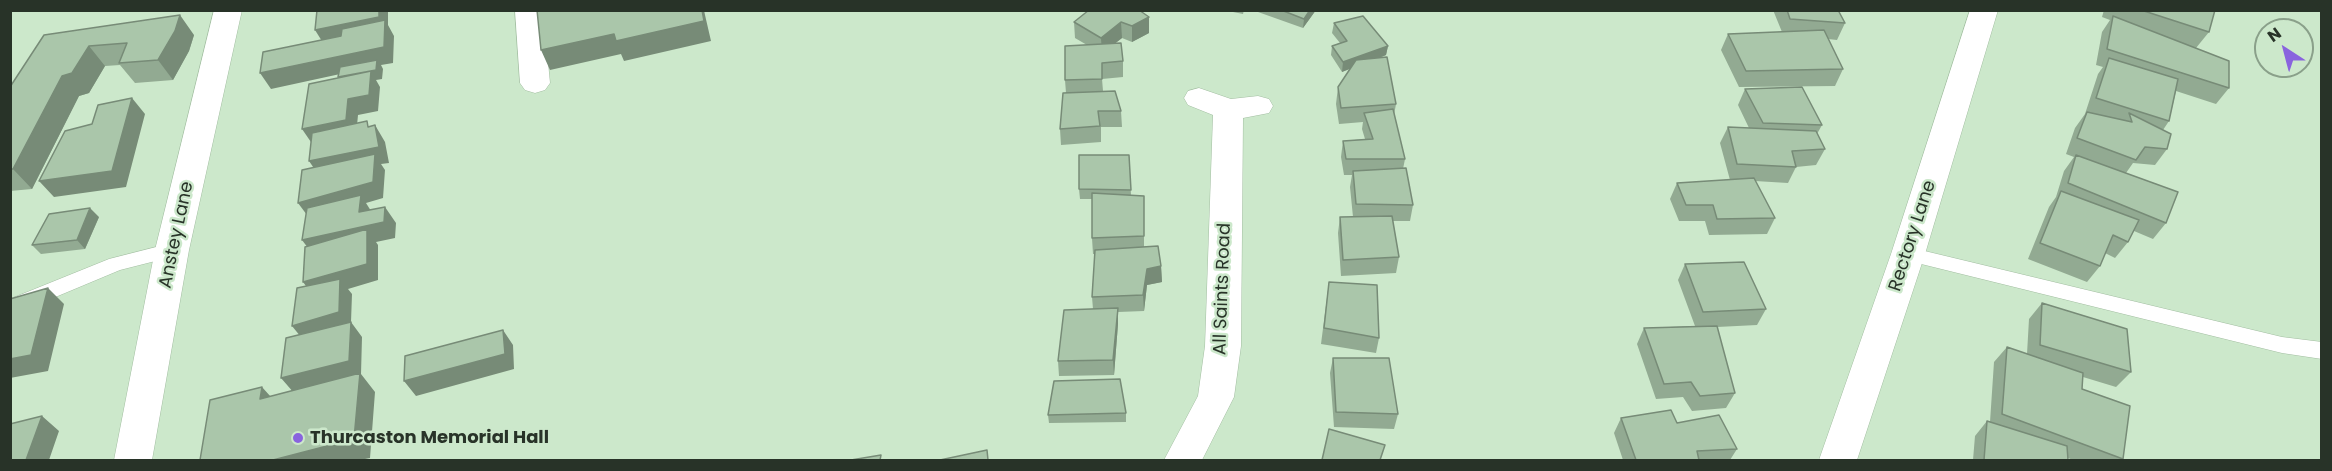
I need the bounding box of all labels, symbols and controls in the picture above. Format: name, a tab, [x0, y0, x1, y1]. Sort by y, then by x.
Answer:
north arrow	[2254, 18, 2314, 78]
text: N	[2263, 22, 2286, 47]
street label: Rectory Lane	[1885, 178, 1941, 294]
street label: Anstey Lane	[155, 180, 199, 290]
street label: All Saints Road	[1210, 223, 1236, 355]
place label: Thurcaston Memorial Hall	[310, 427, 549, 449]
marker: Thurcaston Memorial Hall	[291, 431, 305, 445]

